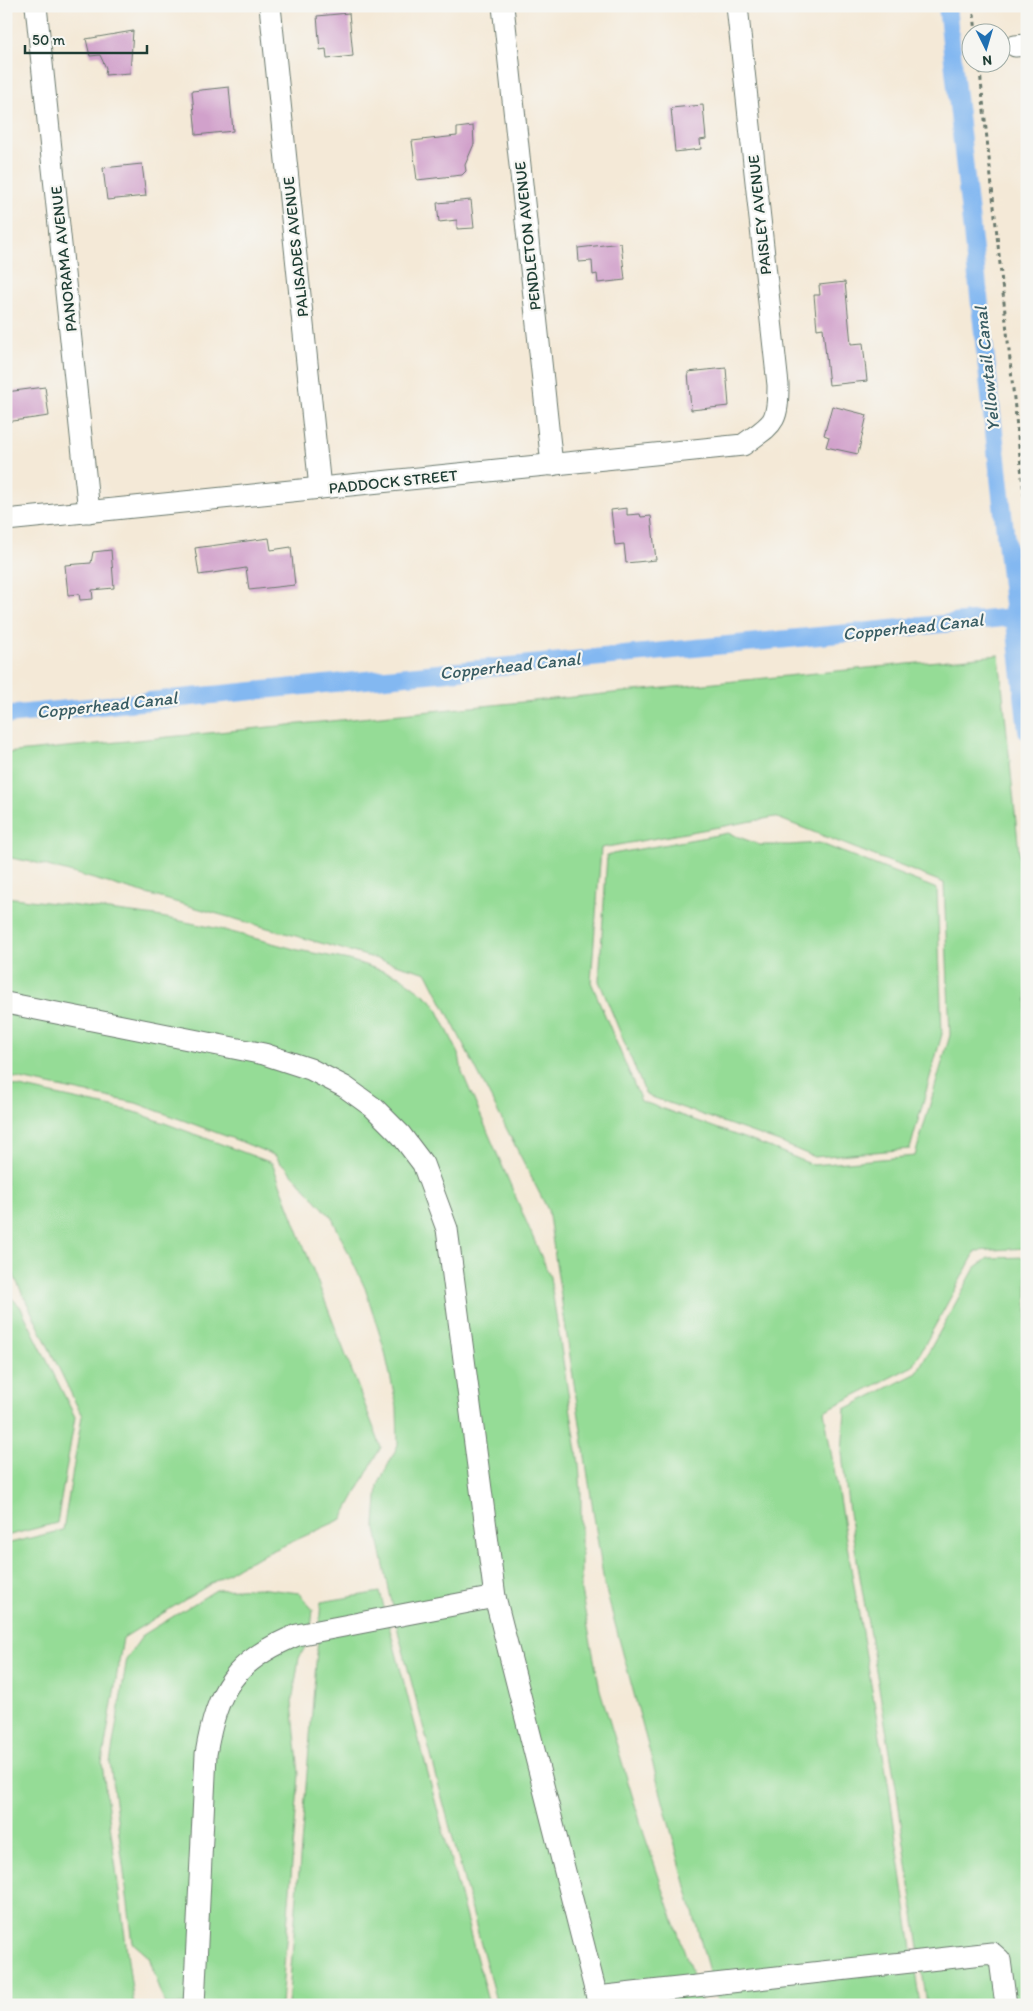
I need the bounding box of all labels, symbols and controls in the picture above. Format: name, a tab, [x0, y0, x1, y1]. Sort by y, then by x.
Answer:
scale bar	[25, 22, 148, 54]
north arrow	[960, 22, 1010, 72]
text: 50 m	[32, 31, 65, 49]
text: N	[982, 52, 993, 69]
street label: PAISLEY AVENUE	[744, 154, 775, 276]
street label: PENDLETON AVENUE	[510, 160, 545, 311]
street label: PALISADES AVENUE	[279, 176, 312, 318]
street label: PANORAMA AVENUE	[46, 185, 81, 333]
water label: Yellowtail Canal	[969, 304, 1004, 432]
street label: PADDOCK STREET	[328, 465, 459, 498]
water label: Copperhead Canal	[842, 608, 986, 645]
water label: Copperhead Canal	[439, 647, 583, 684]
water label: Copperhead Canal	[36, 686, 180, 723]

